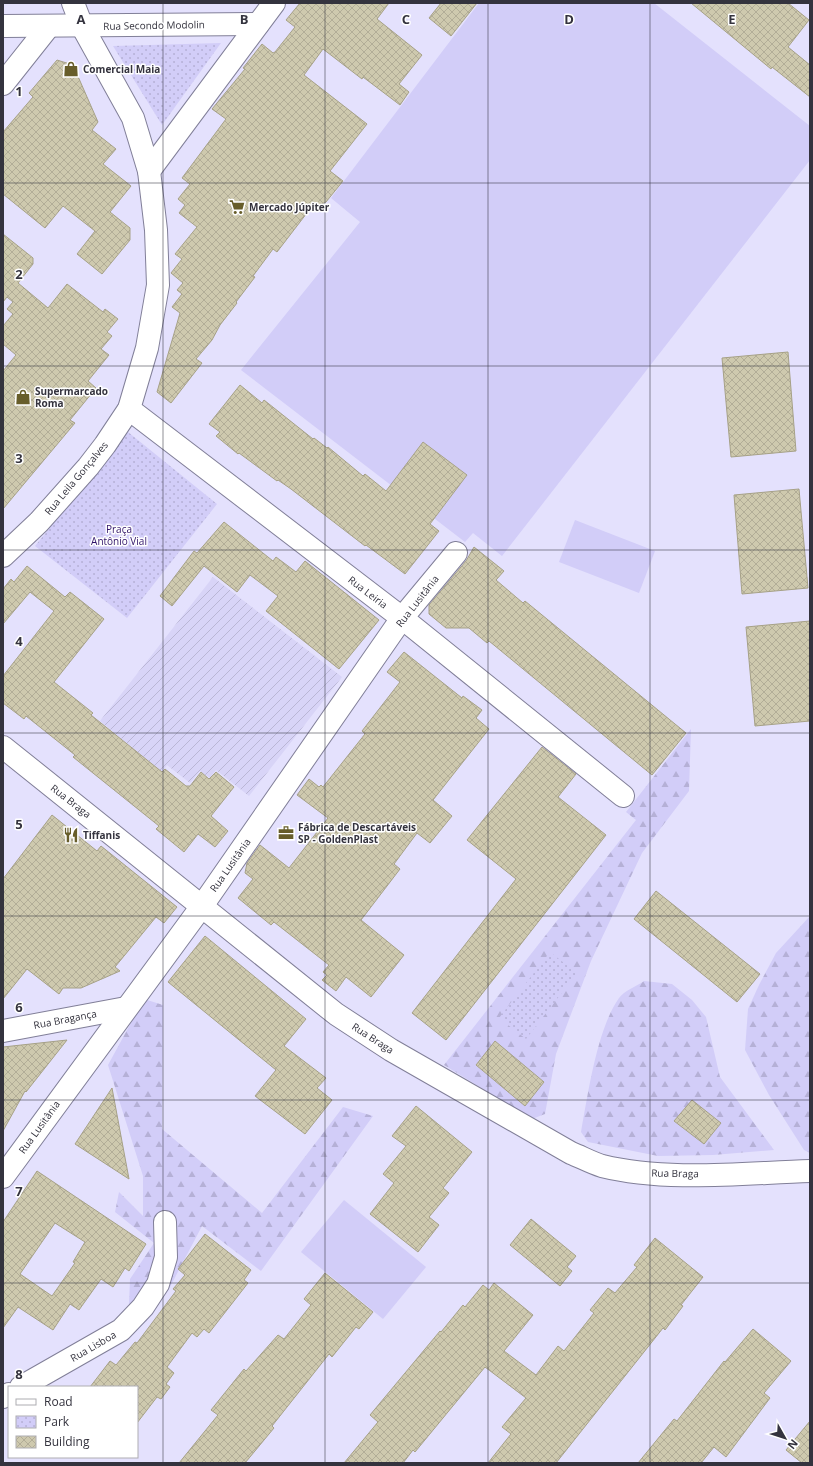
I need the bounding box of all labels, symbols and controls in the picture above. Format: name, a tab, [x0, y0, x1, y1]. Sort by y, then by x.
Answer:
text: A	[77, 10, 86, 28]
text: B	[240, 10, 249, 28]
text: C	[402, 10, 410, 28]
text: D	[564, 10, 574, 28]
text: E	[728, 10, 736, 28]
street label: Rua Secondo Modolin	[103, 17, 205, 33]
shop icon: Comercial Maia	[62, 60, 80, 78]
place label: Comercial Maia	[83, 62, 160, 76]
text: 1	[15, 82, 23, 100]
supermarket icon: Mercado Júpiter	[228, 198, 246, 216]
place label: Mercado Júpiter	[249, 200, 330, 214]
text: 2	[15, 265, 23, 283]
place label: Supermarcado Roma	[35, 384, 108, 410]
shop icon: Supermarcado Roma	[14, 388, 32, 406]
street label: Rua Leila Gonçalves	[41, 438, 111, 518]
text: 3	[15, 449, 23, 467]
park label: Praça Antônio Vial	[91, 522, 147, 548]
street label: Rua Lusitânia	[392, 572, 442, 630]
street label: Rua Leiria	[345, 573, 391, 611]
text: 4	[15, 632, 23, 650]
street label: Rua Braga	[48, 781, 94, 821]
text: 5	[15, 815, 23, 833]
place label: Fábrica de Descartáveis SP - GoldenPlast	[298, 820, 416, 846]
office icon: Fábrica de Descartáveis SP - GoldenPlast	[277, 824, 295, 842]
restaurant icon: Tiffanis	[62, 826, 80, 844]
place label: Tiffanis	[83, 828, 120, 842]
street label: Rua Lusitânia	[206, 835, 254, 895]
text: 6	[15, 998, 23, 1016]
street label: Rua Bragança	[32, 1006, 98, 1032]
street label: Rua Braga	[349, 1019, 397, 1057]
street label: Rua Lusitânia	[15, 1098, 63, 1156]
street label: Rua Braga	[651, 1166, 699, 1180]
text: 7	[15, 1182, 23, 1200]
street label: Rua Lisboa	[68, 1327, 118, 1365]
text: 8	[15, 1365, 23, 1383]
legend	[8, 1386, 138, 1458]
text: Road	[44, 1393, 73, 1410]
text: Park	[44, 1413, 70, 1430]
north arrow	[765, 1418, 805, 1458]
text: Building	[44, 1433, 90, 1450]
text: N	[785, 1436, 802, 1453]

